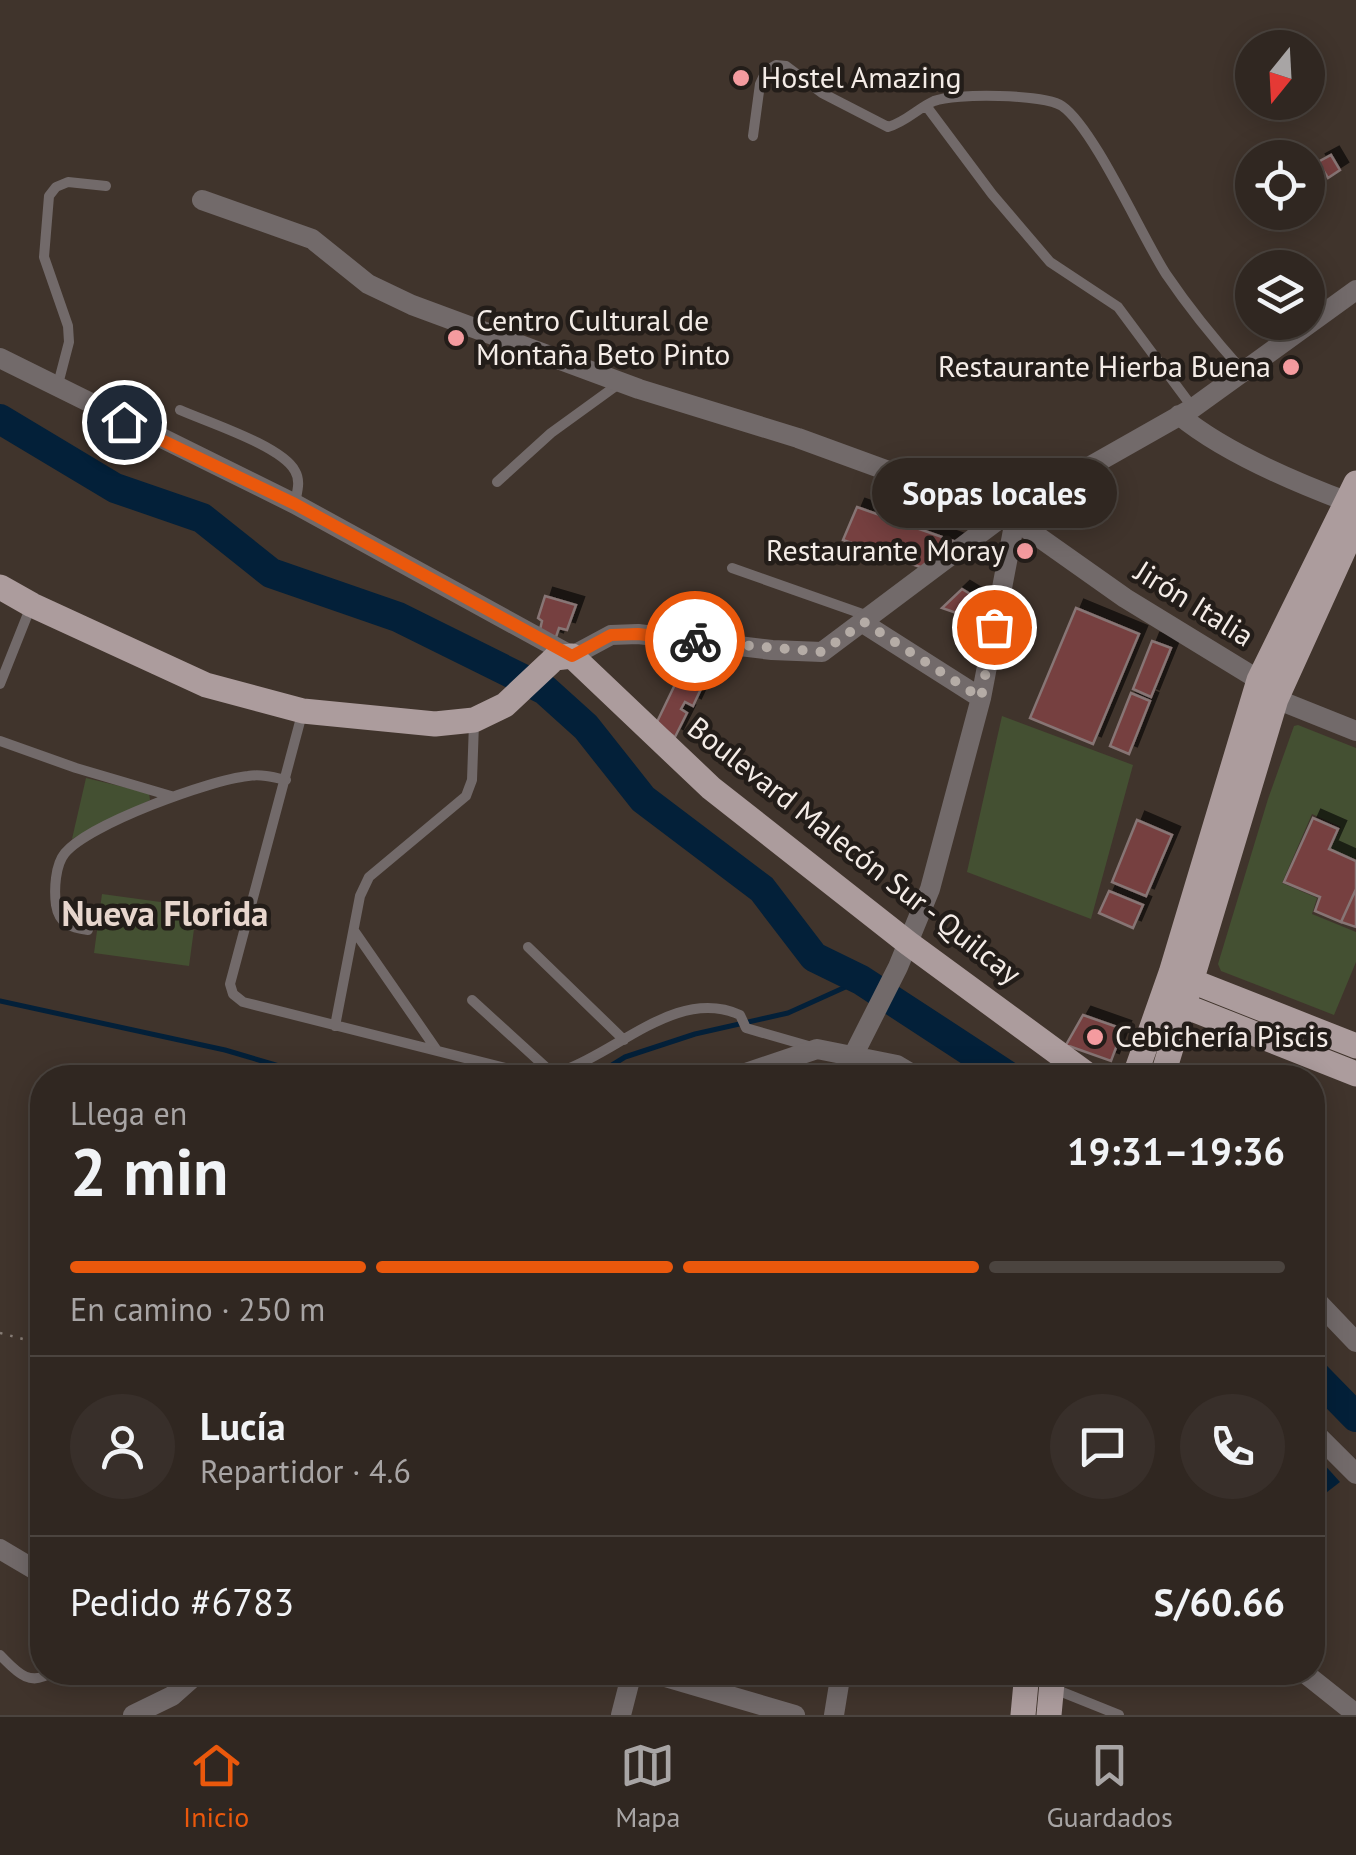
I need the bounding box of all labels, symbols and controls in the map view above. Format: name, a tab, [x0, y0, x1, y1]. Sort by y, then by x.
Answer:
north arrow	[1235, 30, 1325, 120]
map controls	[1235, 30, 1325, 340]
place label: Hostel Amazing	[761, 57, 962, 96]
marker: Hostel Amazing	[730, 67, 752, 89]
button: locate	[1235, 140, 1325, 230]
button: layers	[1235, 250, 1325, 340]
place label: Centro Cultural de Montaña Beto Pinto	[476, 300, 730, 373]
marker: Centro Cultural de Montaña Beto Pinto	[445, 327, 467, 349]
place label: Restaurante Hierba Buena	[938, 346, 1271, 385]
marker: Restaurante Hierba Buena	[1280, 356, 1302, 378]
pin	[82, 380, 167, 465]
icon: home	[97, 395, 152, 450]
callout: Sopas locales	[872, 457, 1116, 527]
text: Sopas locales	[902, 472, 1087, 514]
place label: Restaurante Moray	[766, 530, 1005, 569]
marker: Restaurante Moray	[1014, 540, 1036, 562]
street label: Jirón Italia	[1126, 550, 1261, 654]
pin	[952, 585, 1037, 670]
courier	[645, 591, 745, 691]
icon: bag	[967, 600, 1022, 655]
icon: bike	[668, 614, 723, 669]
street label: Boulevard Malecón Sur - Quilcay	[680, 707, 1030, 992]
district label: Nueva Florida	[62, 890, 268, 936]
place label: Cebichería Piscis	[1115, 1016, 1329, 1055]
marker: Cebichería Piscis	[1084, 1026, 1106, 1048]
text: Llega en	[70, 1092, 187, 1134]
text: 19:31–19:36	[1067, 1126, 1285, 1175]
text: 2 min	[70, 1129, 229, 1213]
text: En camino · 250 m	[70, 1288, 325, 1330]
button: person	[70, 1394, 175, 1499]
button: chat	[1050, 1394, 1155, 1499]
button: phone	[1180, 1394, 1285, 1499]
text: Lucía	[200, 1401, 286, 1450]
text: Repartidor · 4.6	[200, 1450, 411, 1492]
text: Pedido #6783	[70, 1577, 294, 1626]
text: S/60.66	[1154, 1577, 1285, 1626]
tab: Inicio	[183, 1738, 249, 1835]
tab: Mapa	[615, 1738, 680, 1835]
tab: Guardados	[1046, 1738, 1173, 1835]

